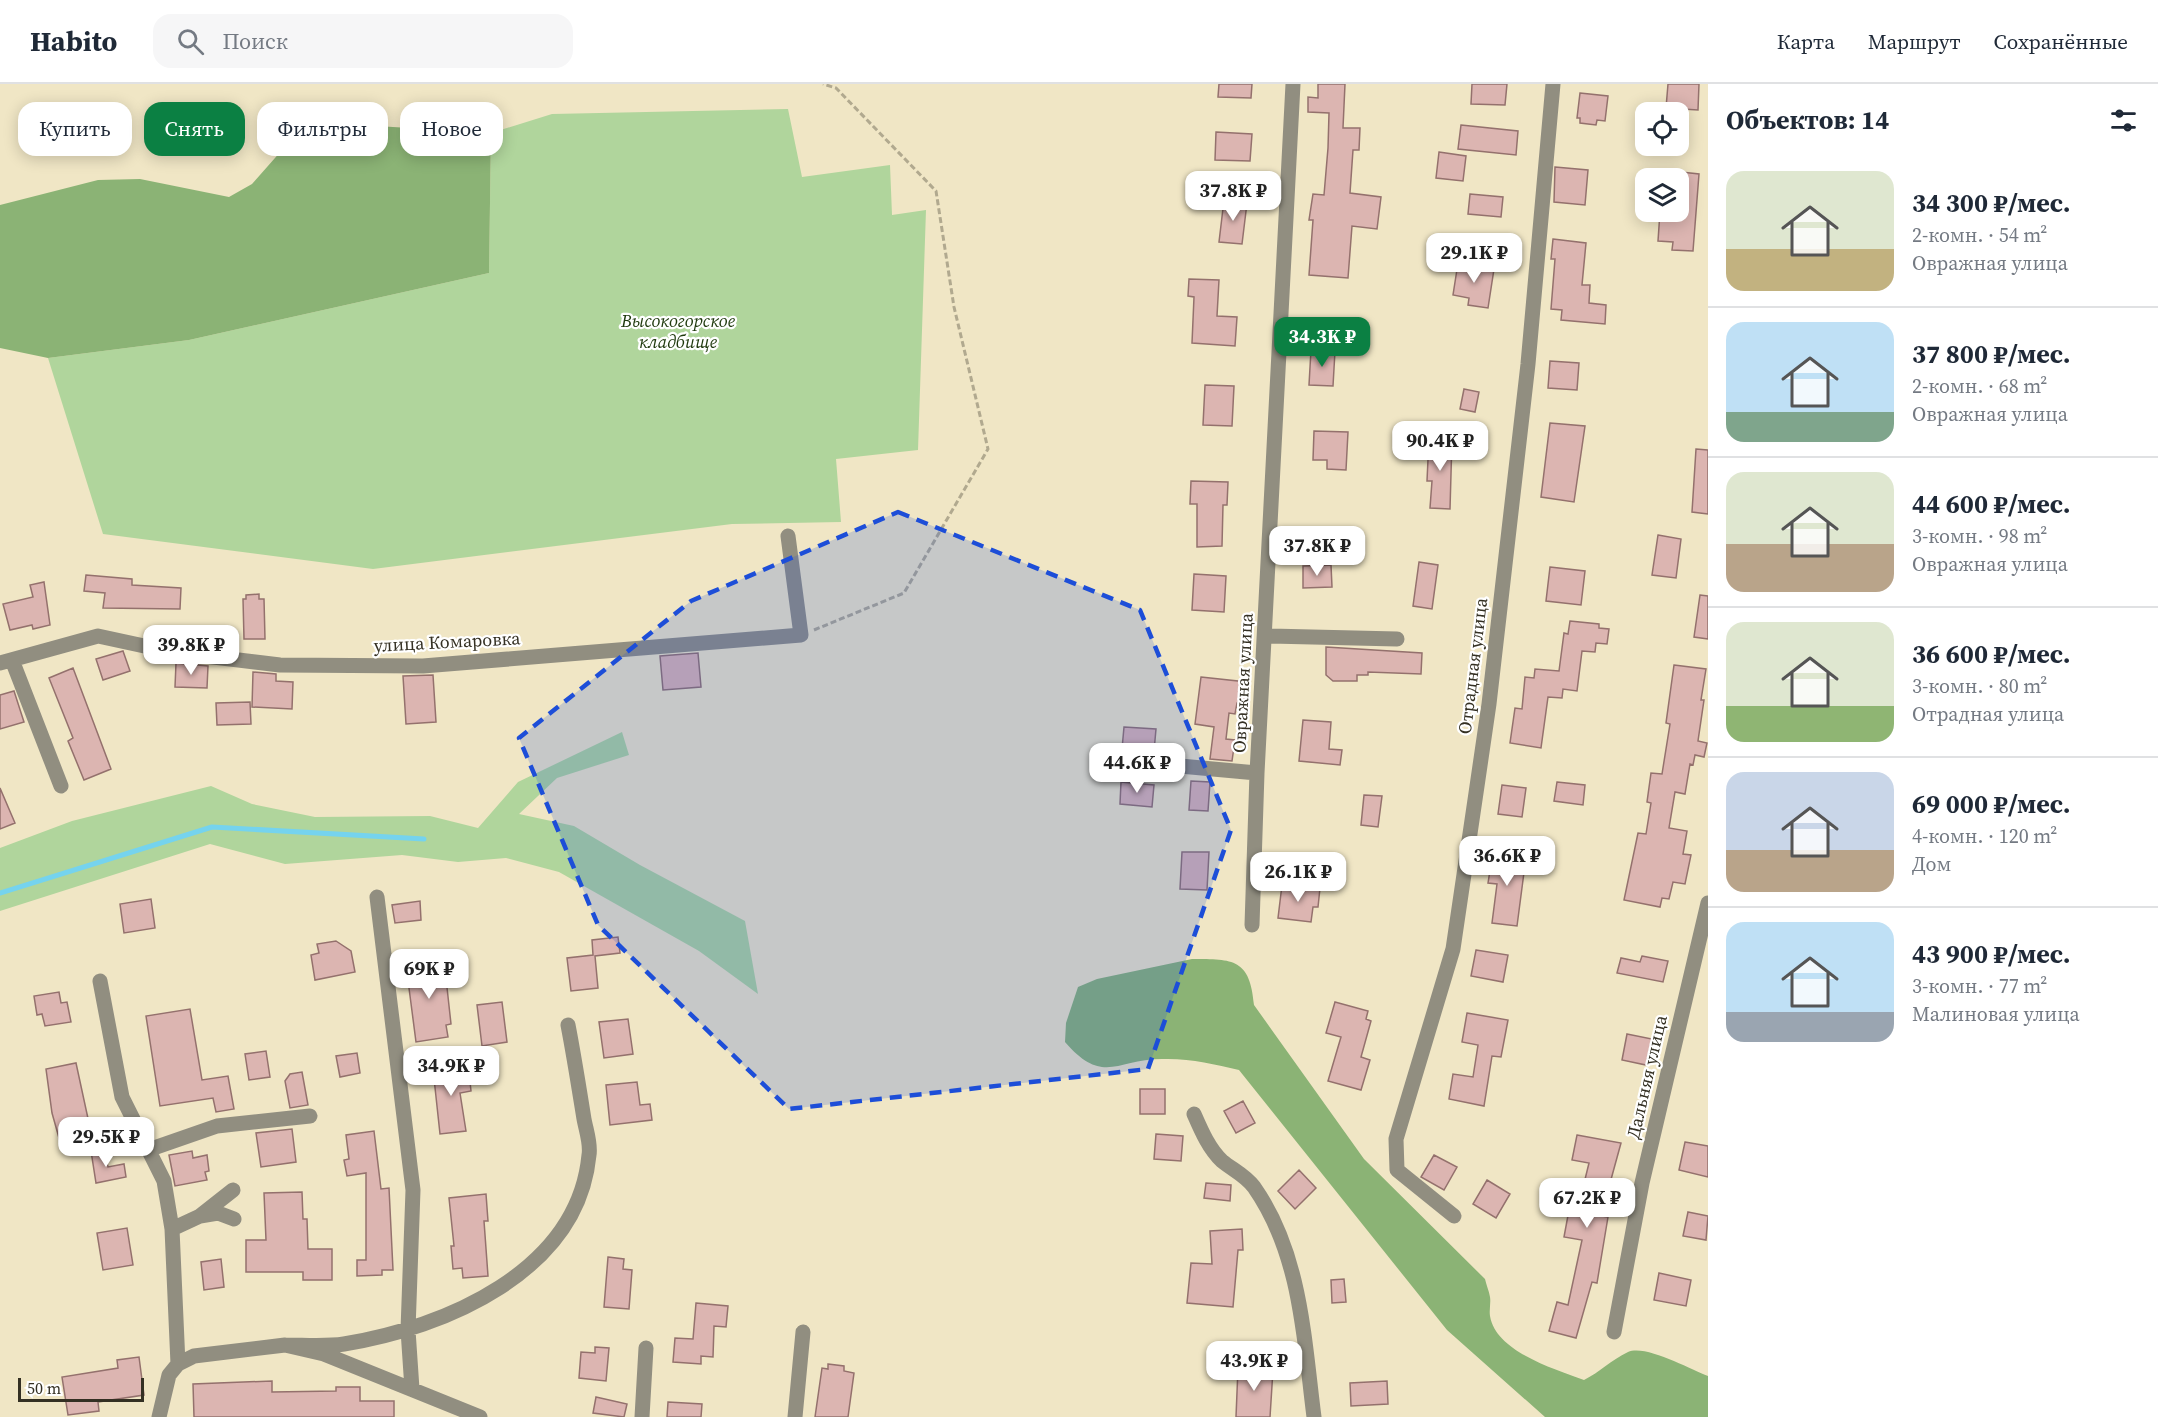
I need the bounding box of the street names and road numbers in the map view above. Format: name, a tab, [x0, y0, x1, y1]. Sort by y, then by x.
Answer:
street label: Отрадная улица	[1452, 596, 1493, 735]
street label: Овражная улица	[1226, 611, 1259, 754]
street label: улица Комаровка	[373, 625, 522, 658]
street label: Дальняя улица	[1620, 1012, 1673, 1141]

